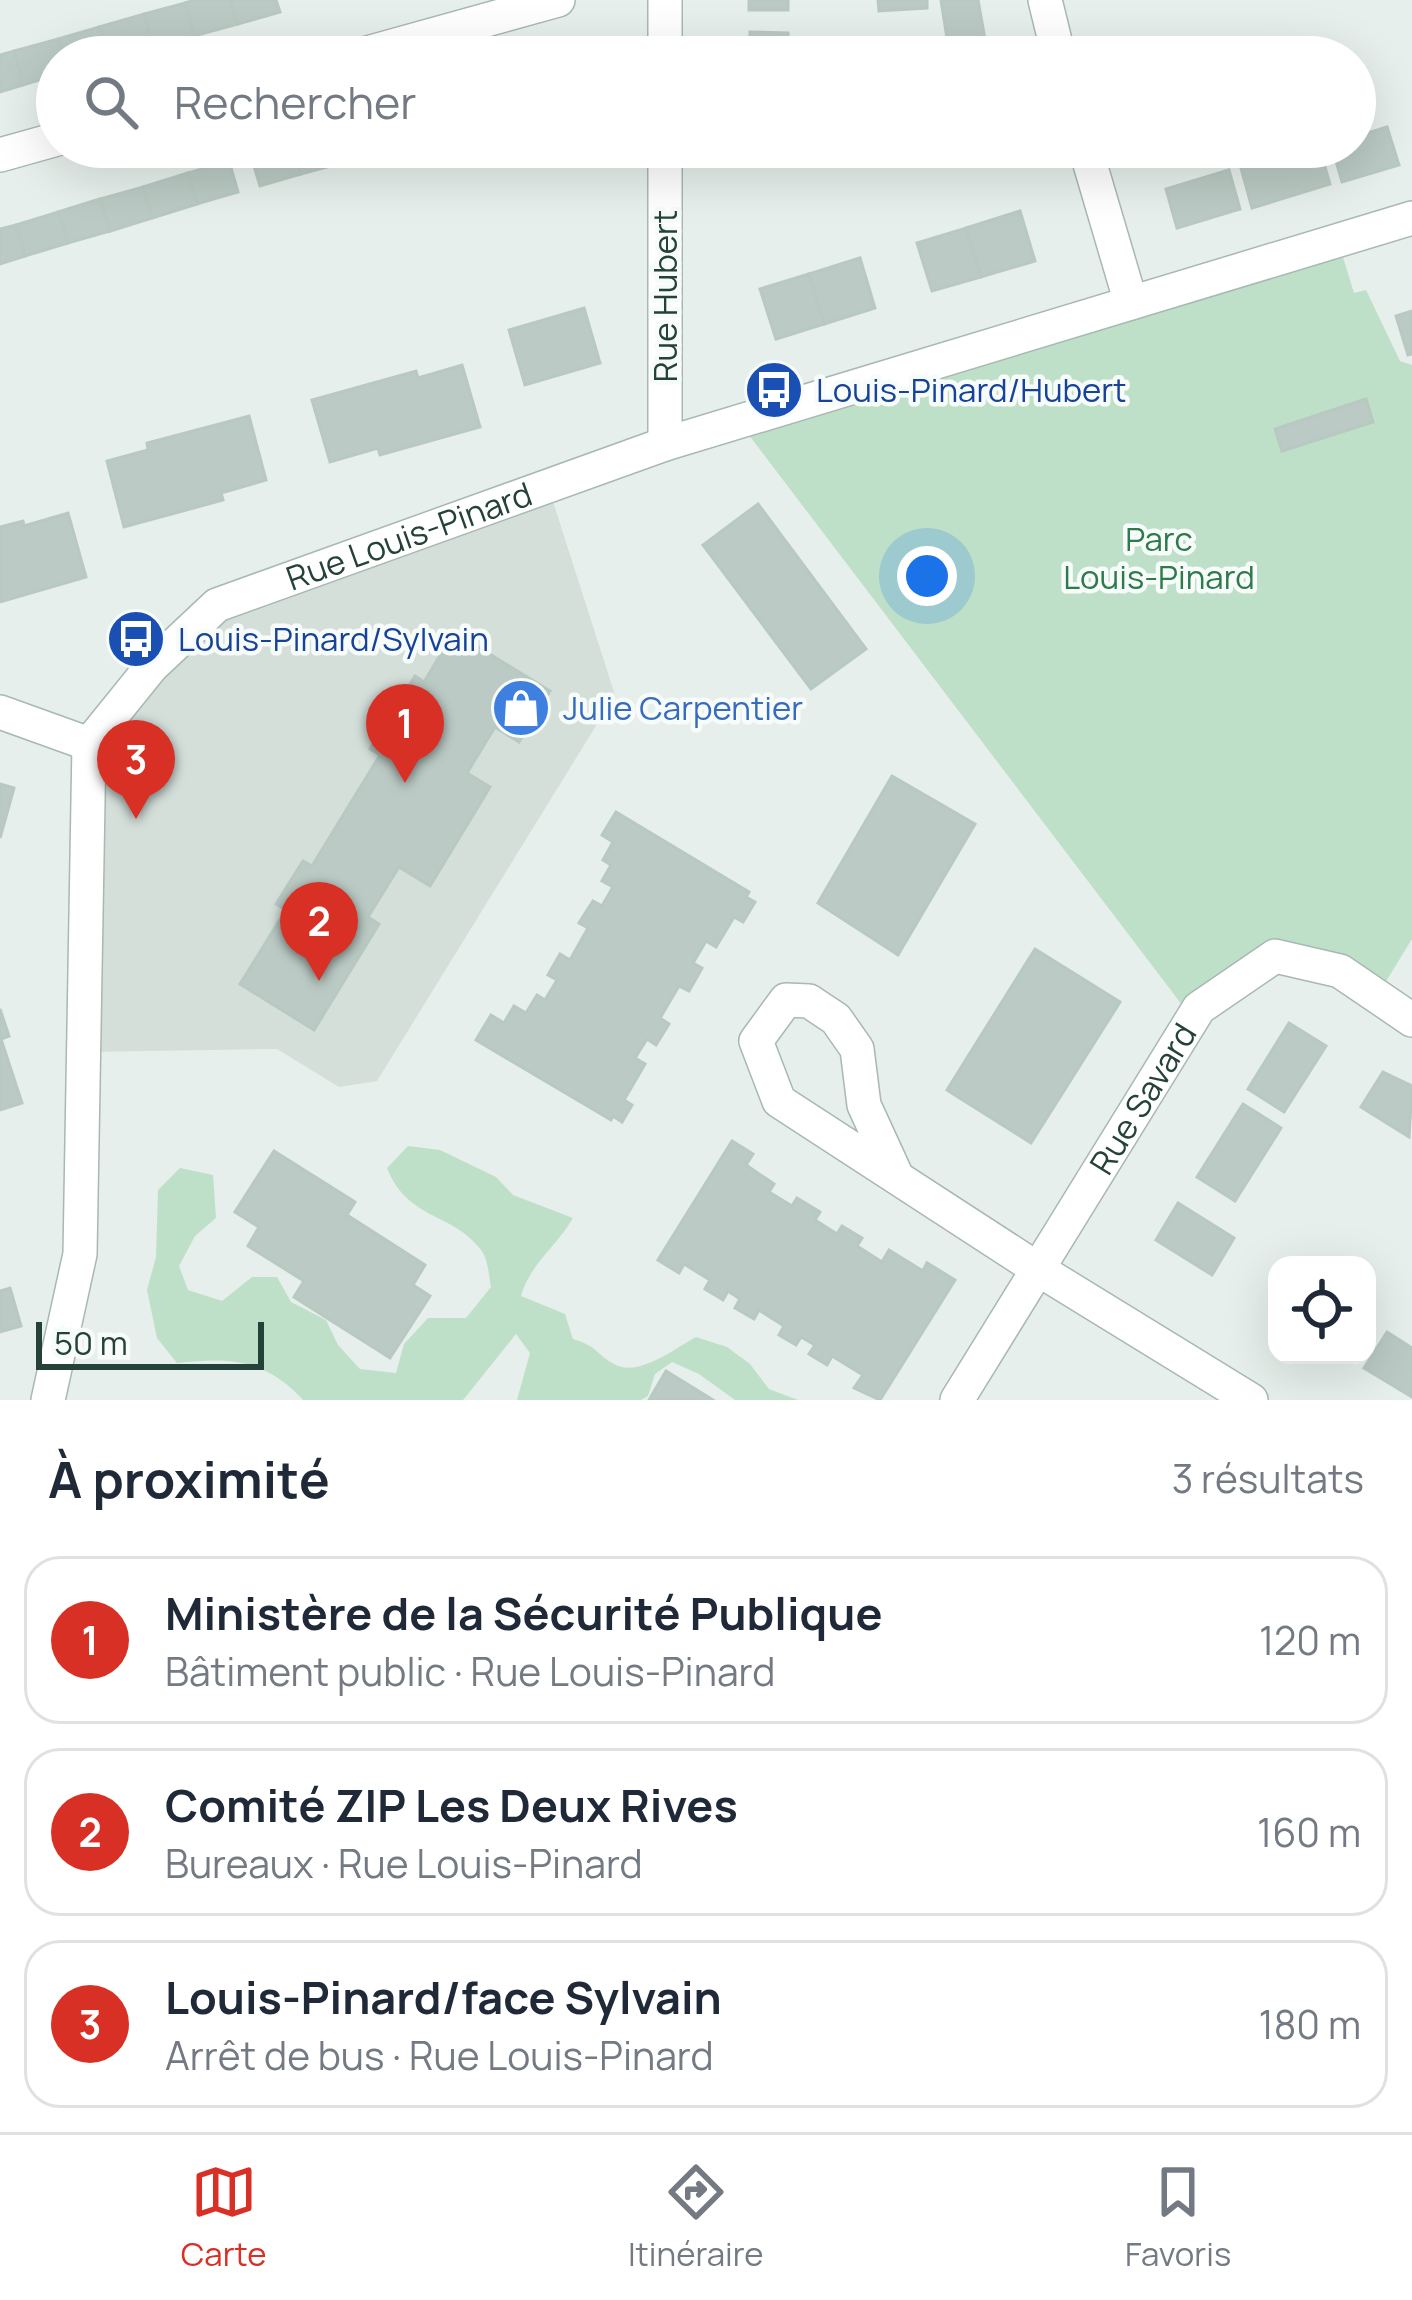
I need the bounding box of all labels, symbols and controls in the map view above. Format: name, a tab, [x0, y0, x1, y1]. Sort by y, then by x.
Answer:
search box	[36, 36, 1376, 168]
icon: search	[78, 69, 144, 135]
text: Rechercher	[174, 71, 417, 133]
street label: Rue Hubert	[642, 210, 687, 382]
bus stop icon: Louis-Pinard/Hubert	[743, 359, 805, 421]
place label: Louis-Pinard/Hubert	[816, 367, 1126, 412]
street label: Rue Louis-Pinard	[280, 471, 538, 600]
park label: Parc Louis-Pinard	[1063, 516, 1255, 599]
your location	[897, 546, 957, 606]
bus stop icon: Louis-Pinard/Sylvain	[105, 608, 167, 670]
place label: Louis-Pinard/Sylvain	[178, 616, 489, 661]
shop icon: Julie Carpentier	[490, 677, 552, 739]
pin: 1	[366, 684, 444, 783]
place label: Julie Carpentier	[563, 685, 803, 730]
pin: 3	[97, 720, 175, 819]
pin: 2	[280, 882, 358, 981]
street label: Rue Savard	[1079, 1015, 1206, 1183]
map controls	[1268, 1256, 1376, 1364]
button: locate	[1268, 1256, 1376, 1364]
scale bar	[36, 1316, 264, 1369]
text: 50 m	[54, 1320, 128, 1365]
text: À proximité	[48, 1444, 330, 1513]
text: 3 résultats	[1172, 1451, 1364, 1505]
text: Ministère de la Sécurité Publique	[165, 1582, 883, 1644]
text: 1	[81, 1613, 99, 1667]
text: 120 m	[1259, 1613, 1361, 1667]
text: Bâtiment public · Rue Louis-Pinard	[165, 1644, 775, 1698]
text: Comité ZIP Les Deux Rives	[165, 1774, 738, 1836]
text: 2	[78, 1805, 102, 1859]
text: 160 m	[1257, 1805, 1361, 1859]
text: Bureaux · Rue Louis-Pinard	[165, 1836, 643, 1890]
text: Louis-Pinard/face Sylvain	[165, 1966, 722, 2028]
text: 3	[79, 1997, 101, 2051]
text: 180 m	[1258, 1997, 1361, 2051]
text: Arrêt de bus · Rue Louis-Pinard	[165, 2028, 714, 2082]
tab: Carte	[181, 2159, 266, 2276]
tab: Itinéraire	[628, 2159, 764, 2276]
tab: Favoris	[1125, 2159, 1231, 2276]

